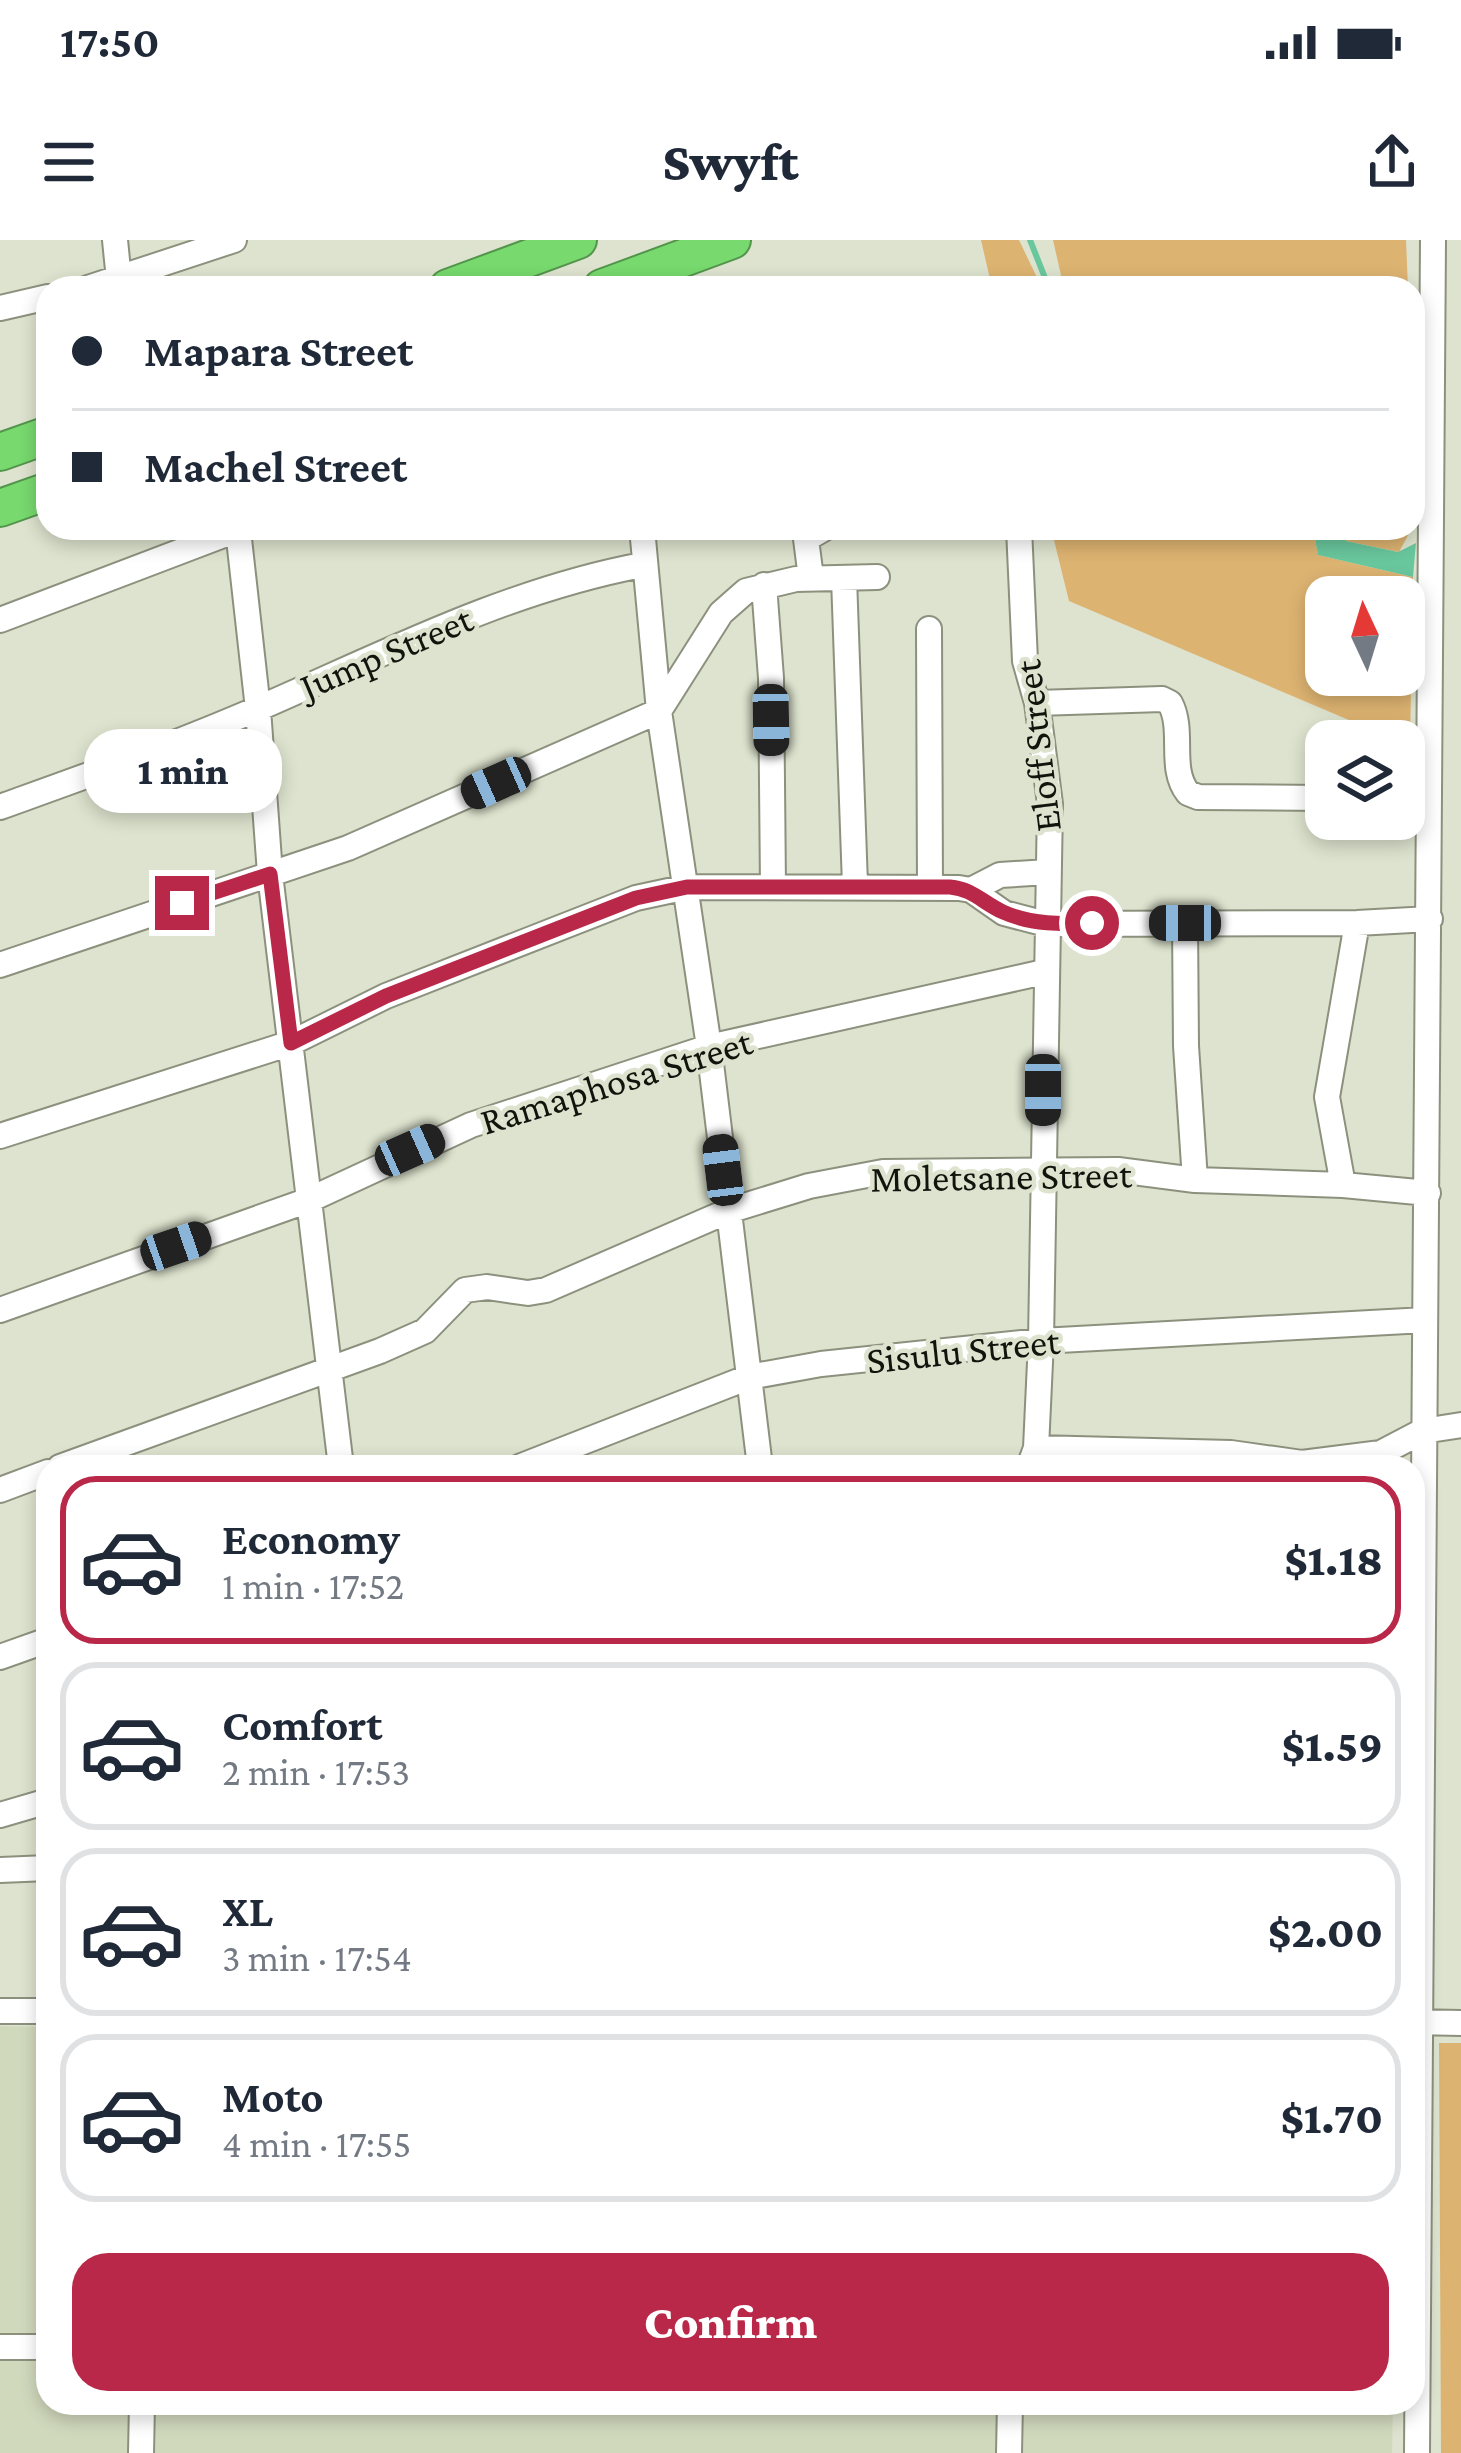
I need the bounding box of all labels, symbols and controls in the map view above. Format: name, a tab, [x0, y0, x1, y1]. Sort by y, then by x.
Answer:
text: 17:50	[60, 17, 160, 67]
icon: menu	[36, 129, 102, 195]
icon: share	[1359, 129, 1425, 195]
text: Swyft	[662, 132, 799, 192]
text: Mapara Street	[144, 326, 413, 376]
text: Machel Street	[144, 442, 407, 492]
north arrow	[1305, 576, 1425, 696]
map controls	[1305, 576, 1425, 840]
street label: Jump Street	[291, 596, 480, 710]
street label: Eloff Street	[1005, 657, 1069, 834]
car	[752, 684, 790, 756]
button: layers	[1305, 720, 1425, 840]
callout: 1 min	[83, 729, 281, 813]
text: 1 min	[137, 749, 229, 792]
car	[456, 752, 536, 814]
route end	[155, 876, 209, 930]
route start	[1065, 896, 1119, 950]
car	[1149, 905, 1221, 941]
street label: Ramaphosa Street	[475, 1019, 758, 1144]
car	[1025, 1054, 1061, 1126]
car	[370, 1119, 450, 1181]
car	[701, 1132, 745, 1208]
street label: Moletsane Street	[870, 1152, 1133, 1200]
car	[136, 1217, 216, 1275]
street label: Sisulu Street	[864, 1318, 1063, 1382]
icon: car	[78, 1506, 186, 1614]
text: Economy	[222, 1514, 400, 1564]
text: $1.18	[1284, 1535, 1383, 1585]
text: 1 min · 17:52	[222, 1564, 404, 1607]
icon: car	[78, 1692, 186, 1800]
text: Comfort	[222, 1700, 383, 1750]
text: $1.59	[1282, 1721, 1383, 1771]
text: 2 min · 17:53	[222, 1750, 410, 1793]
icon: car	[78, 1878, 186, 1986]
text: XL	[222, 1886, 273, 1936]
text: $2.00	[1268, 1907, 1383, 1957]
text: 3 min · 17:54	[222, 1936, 412, 1979]
icon: car	[78, 2064, 186, 2172]
text: Moto	[222, 2072, 324, 2122]
text: $1.70	[1281, 2093, 1383, 2143]
text: 4 min · 17:55	[222, 2122, 411, 2165]
button: Confirm	[72, 2253, 1389, 2391]

